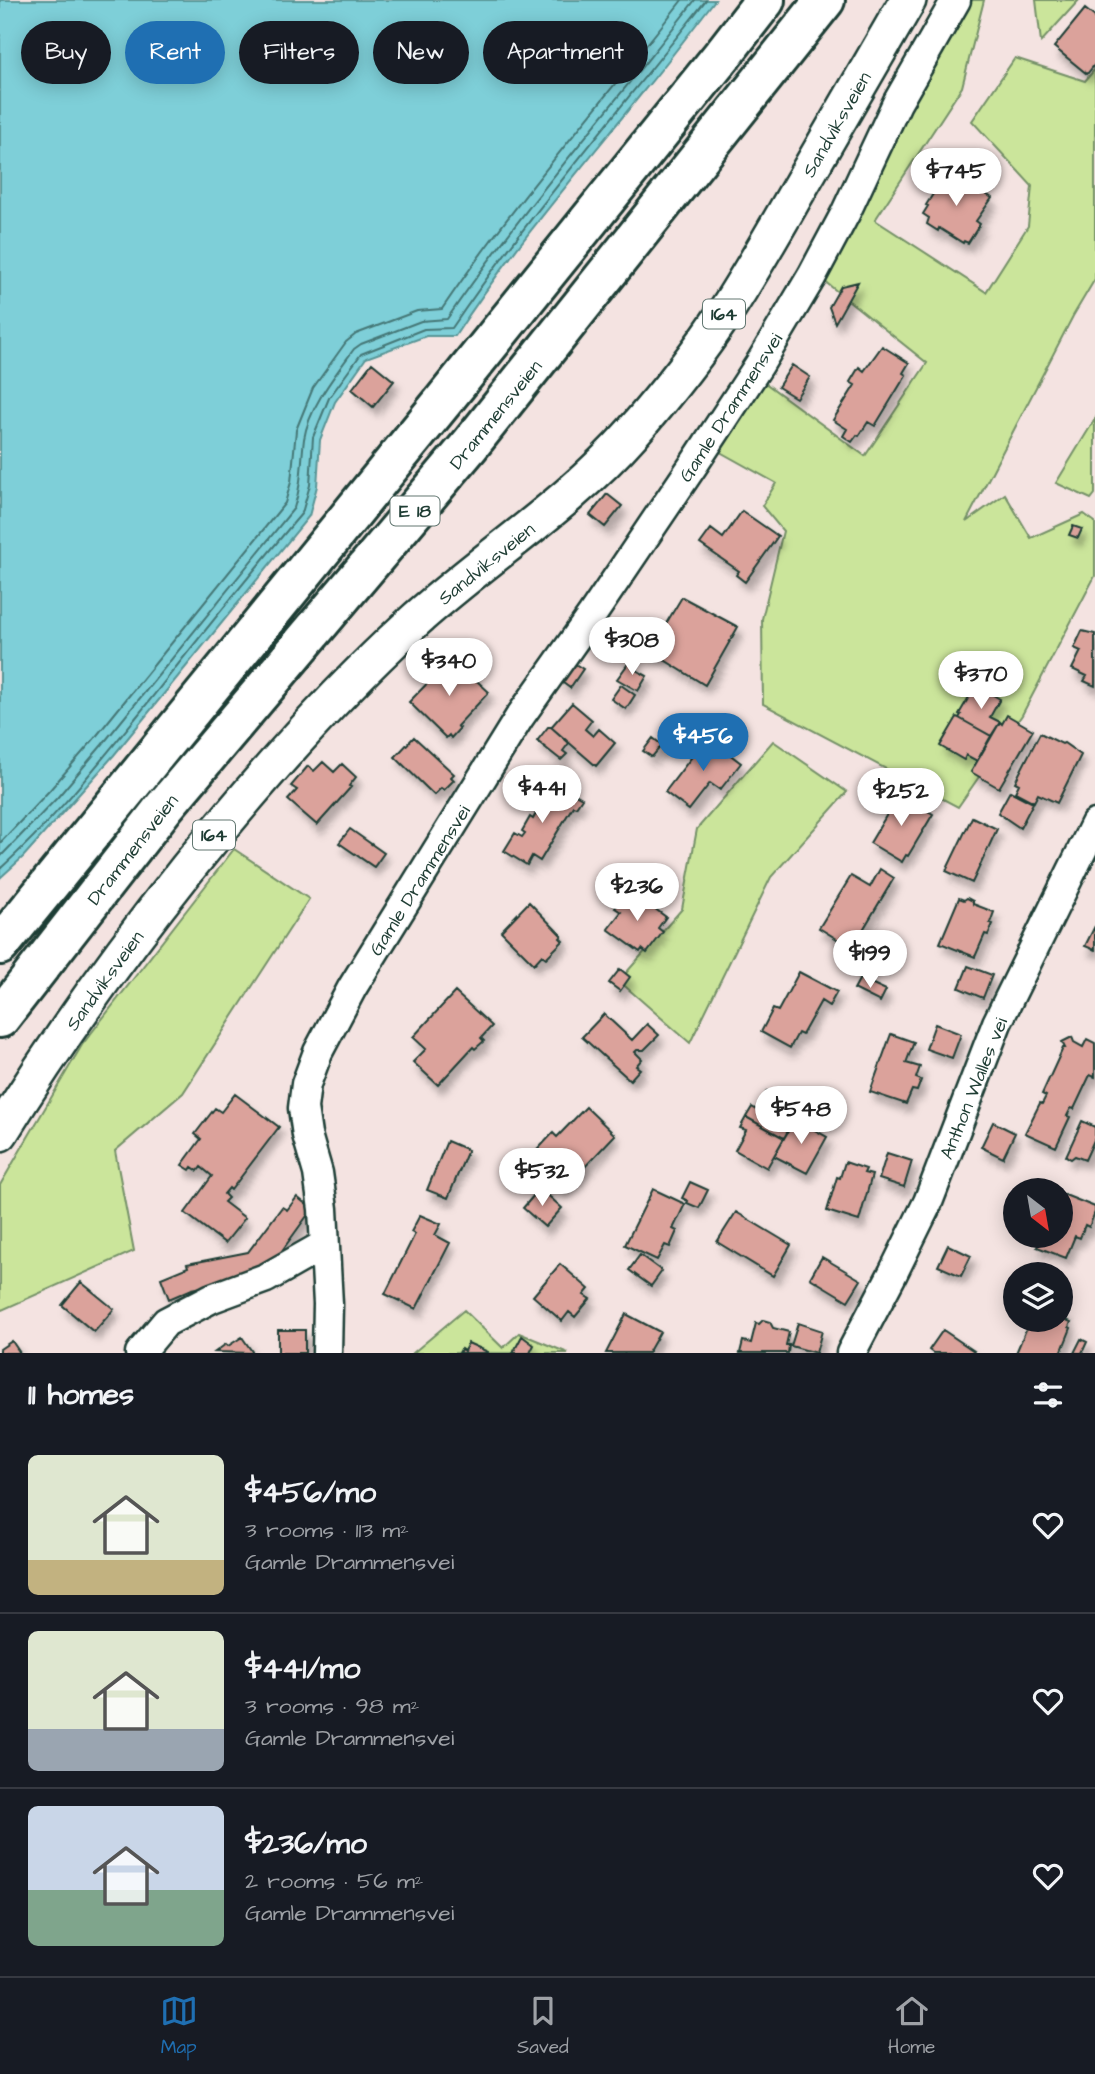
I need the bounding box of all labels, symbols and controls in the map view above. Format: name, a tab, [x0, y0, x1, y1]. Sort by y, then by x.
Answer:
chip: Buy	[21, 21, 111, 84]
chip: Rent	[125, 21, 225, 84]
chip: Filters	[239, 21, 359, 84]
chip: New	[373, 21, 469, 84]
chip: Apartment	[483, 21, 648, 84]
street label: Sandviksveien	[796, 67, 878, 183]
pin: $745	[915, 148, 997, 208]
text: $745	[927, 155, 985, 187]
road number: 164	[703, 300, 745, 328]
street label: Gamle Drammensvei	[673, 328, 790, 488]
street label: Drammensveien	[443, 354, 549, 476]
road number: E 18	[390, 496, 440, 526]
street label: Sandviksveien	[433, 517, 541, 612]
pin: $308	[591, 618, 673, 677]
text: $308	[605, 624, 659, 656]
pin: $340	[408, 638, 490, 698]
text: $340	[422, 645, 476, 677]
pin: $370	[940, 652, 1022, 711]
text: $370	[954, 658, 1008, 690]
pin: $456	[662, 714, 744, 773]
text: $456	[673, 720, 733, 752]
pin: $441	[501, 766, 583, 825]
pin: $252	[860, 768, 942, 828]
text: $441	[518, 772, 566, 804]
text: $252	[873, 775, 929, 807]
street label: Drammensveien	[81, 789, 185, 911]
street label: Gamle Drammensvei	[363, 800, 478, 961]
road number: 164	[193, 820, 235, 850]
pin: $236	[596, 864, 678, 923]
text: $236	[611, 870, 663, 902]
street label: Sandviksveien	[60, 925, 151, 1036]
pin: $199	[829, 930, 911, 990]
text: $199	[849, 937, 891, 969]
street label: Anthon Walles vei	[934, 1014, 1015, 1163]
pin: $548	[760, 1086, 842, 1146]
text: $548	[771, 1093, 831, 1125]
pin: $532	[501, 1148, 583, 1208]
text: $532	[515, 1155, 569, 1187]
north arrow	[1003, 1178, 1073, 1248]
map controls	[1003, 1178, 1073, 1332]
button: layers	[1003, 1262, 1073, 1332]
text: 11 homes	[28, 1374, 134, 1416]
icon: filters	[1029, 1376, 1067, 1414]
text: $456/mo	[245, 1472, 376, 1514]
icon: home	[84, 1483, 168, 1567]
icon: heart	[1029, 1506, 1067, 1544]
text: 3 rooms · 113 m²	[245, 1514, 409, 1546]
text: Gamle Drammensvei	[245, 1546, 454, 1578]
text: $441/mo	[245, 1648, 360, 1690]
icon: home	[84, 1659, 168, 1743]
icon: heart	[1029, 1682, 1067, 1720]
text: 3 rooms · 98 m²	[245, 1690, 419, 1722]
text: Gamle Drammensvei	[245, 1722, 454, 1754]
text: $236/mo	[245, 1823, 367, 1865]
icon: home	[84, 1834, 168, 1918]
icon: heart	[1029, 1857, 1067, 1895]
text: 2 rooms · 56 m²	[245, 1865, 423, 1897]
text: Gamle Drammensvei	[245, 1897, 454, 1929]
tab: Map	[160, 1992, 198, 2061]
tab: Saved	[517, 1992, 569, 2061]
tab: Home	[888, 1992, 935, 2061]

